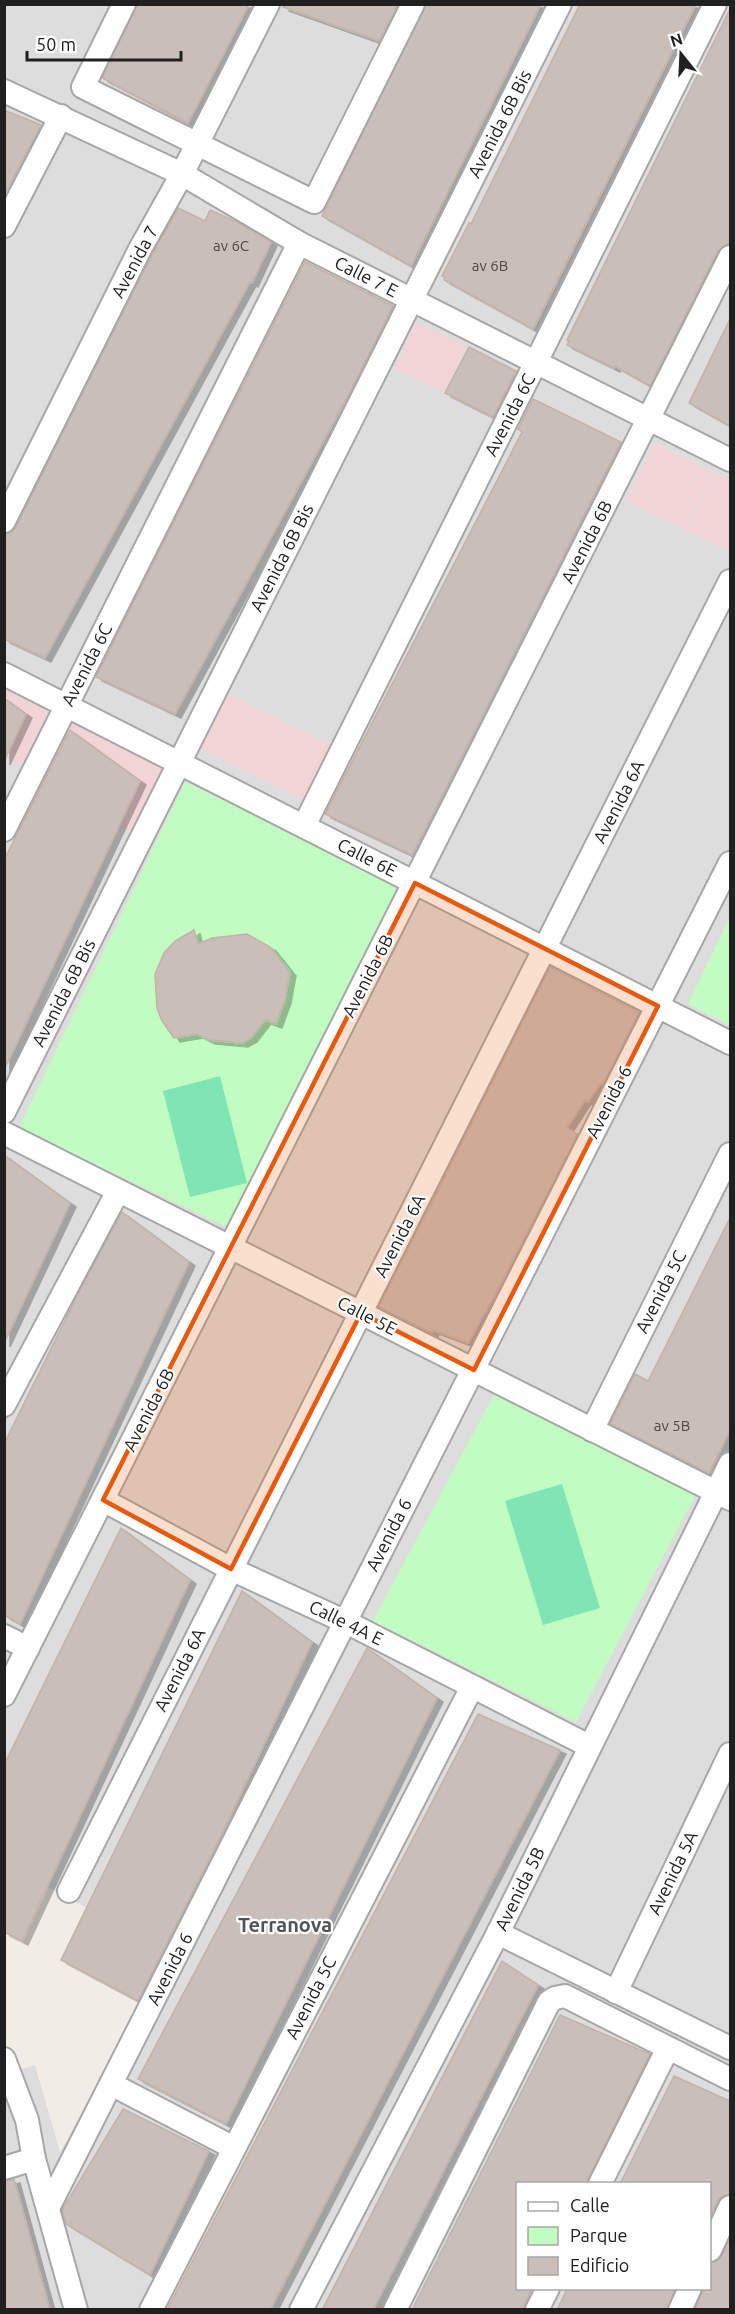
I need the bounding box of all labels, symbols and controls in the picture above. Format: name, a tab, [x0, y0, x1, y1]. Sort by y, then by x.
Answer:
scale bar	[27, 24, 182, 62]
north arrow	[651, 24, 711, 84]
text: N	[668, 29, 685, 50]
text: 50 m	[36, 34, 76, 54]
street label: Avenida 6B Bis	[463, 66, 535, 181]
street label: Avenida 7	[107, 222, 161, 301]
house number: av 6C	[213, 237, 249, 254]
street label: Calle 7 E	[332, 252, 401, 300]
house number: av 6B	[472, 257, 508, 274]
street label: Avenida 6C	[480, 370, 538, 459]
street label: Avenida 6B	[557, 497, 616, 586]
street label: Avenida 6B Bis	[245, 500, 317, 615]
street label: Avenida 6C	[57, 620, 115, 709]
street label: Avenida 6A	[589, 756, 648, 846]
street label: Calle 6E	[334, 834, 401, 881]
street label: Avenida 6B	[338, 931, 397, 1020]
street label: Avenida 6B Bis	[27, 935, 99, 1050]
street label: Avenida 6	[581, 1062, 635, 1141]
street label: Avenida 6A	[370, 1190, 429, 1280]
street label: Avenida 5C	[631, 1247, 689, 1336]
street label: Calle 5E	[334, 1292, 401, 1339]
street label: Avenida 6B	[119, 1365, 178, 1454]
house number: av 5B	[654, 1417, 690, 1434]
street label: Avenida 6	[361, 1495, 415, 1574]
street label: Calle 4A E	[306, 1596, 387, 1649]
street label: Avenida 6A	[150, 1624, 209, 1714]
street label: Avenida 5A	[643, 1827, 701, 1918]
street label: Avenida 5B	[490, 1844, 548, 1934]
district label: Terranova	[238, 1913, 332, 1936]
street label: Avenida 6	[142, 1929, 196, 2008]
street label: Avenida 5C	[281, 1953, 339, 2042]
legend	[516, 2182, 711, 2290]
text: Calle	[570, 2195, 610, 2215]
text: Parque	[570, 2225, 627, 2245]
text: Edificio	[570, 2255, 629, 2275]

